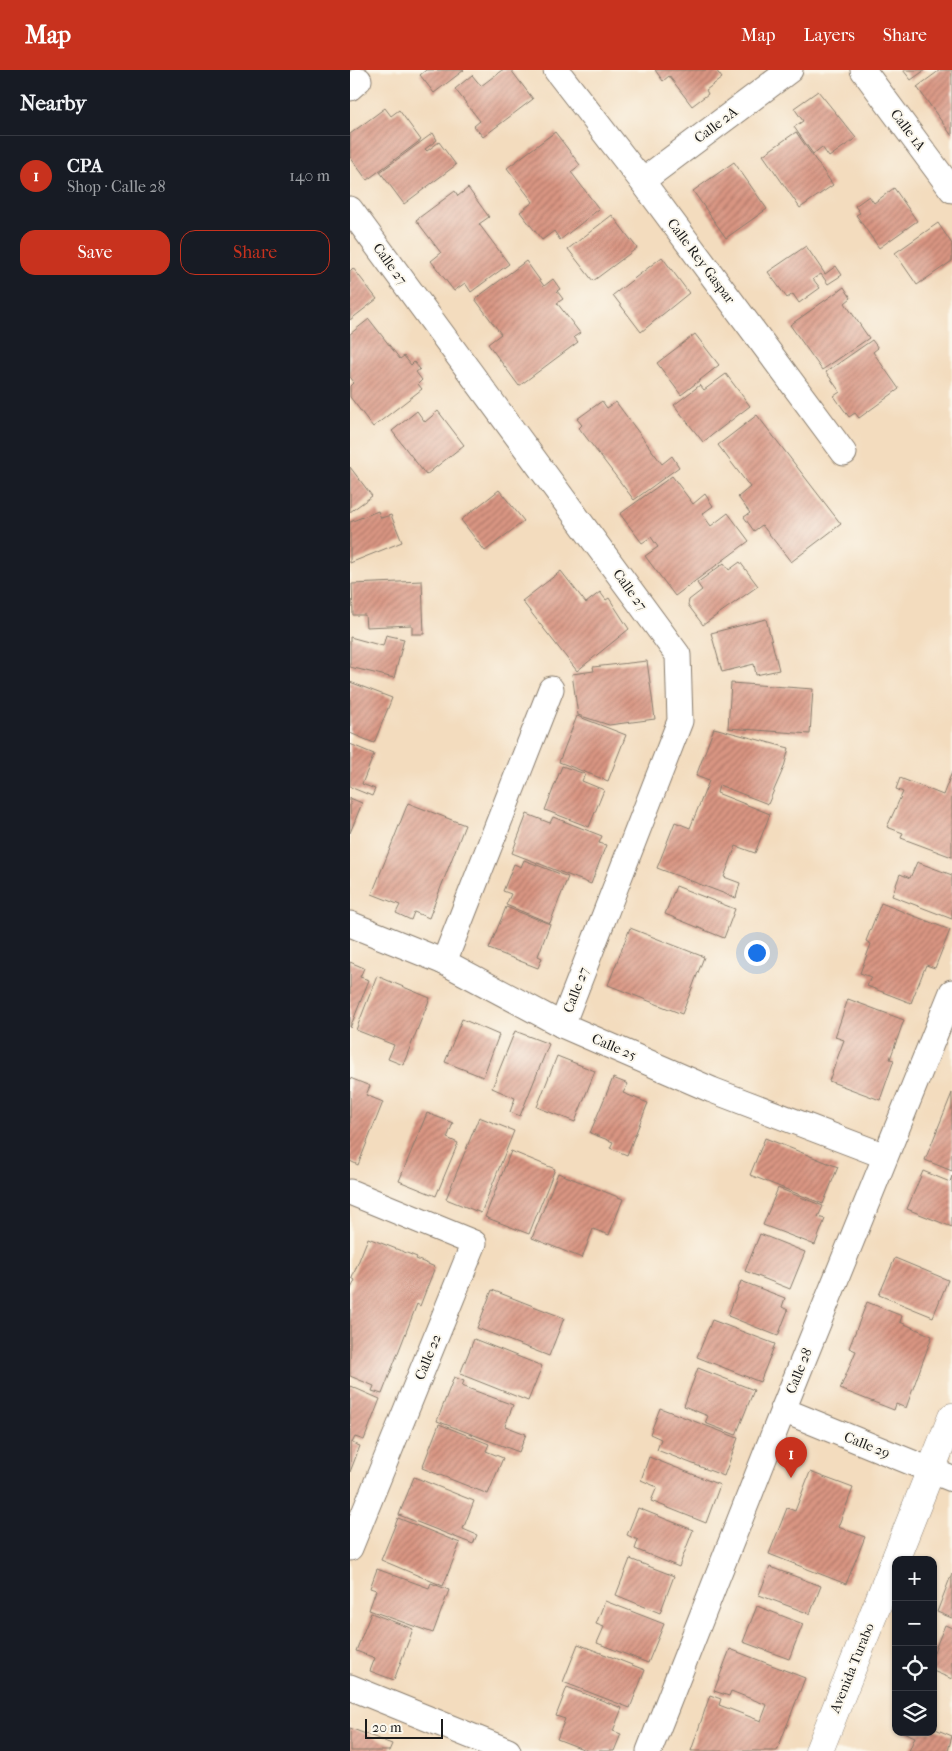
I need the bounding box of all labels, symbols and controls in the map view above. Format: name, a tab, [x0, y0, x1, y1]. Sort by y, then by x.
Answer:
text: Map	[25, 21, 71, 49]
text: Map	[741, 25, 775, 46]
text: Layers	[803, 25, 855, 46]
text: Share	[883, 25, 927, 46]
text: Nearby	[20, 91, 86, 115]
street label: Calle 2A	[691, 103, 742, 147]
street label: Calle 1A	[887, 106, 930, 155]
text: CPA	[67, 155, 103, 177]
text: 1	[33, 166, 39, 185]
text: 140 m	[289, 166, 330, 185]
text: Shop · Calle 28	[67, 177, 166, 196]
street label: Calle Rey Gaspar	[663, 215, 739, 307]
button: Save	[20, 230, 170, 275]
button: Share	[180, 230, 330, 275]
street label: Calle 27	[369, 240, 411, 288]
street label: Calle 27	[609, 566, 651, 614]
your location	[744, 940, 770, 966]
street label: Calle 27	[560, 965, 593, 1015]
street label: Calle 25	[589, 1030, 639, 1064]
street label: Calle 22	[411, 1332, 445, 1382]
street label: Calle 28	[782, 1346, 816, 1396]
street label: Calle 29	[842, 1428, 892, 1462]
pin: 1	[775, 1437, 807, 1478]
map controls	[892, 1556, 937, 1736]
button: +	[892, 1556, 937, 1601]
button: −	[892, 1601, 937, 1646]
street label: Avenida Turabo	[826, 1620, 878, 1716]
button: locate	[892, 1646, 937, 1691]
button: layers	[892, 1691, 937, 1736]
scale bar	[365, 1716, 442, 1739]
text: 20 m	[372, 1719, 402, 1736]

